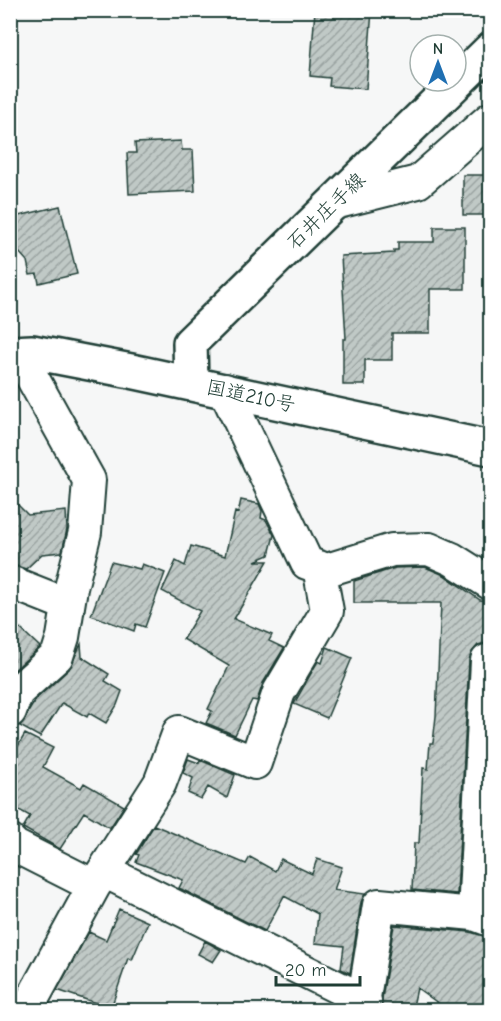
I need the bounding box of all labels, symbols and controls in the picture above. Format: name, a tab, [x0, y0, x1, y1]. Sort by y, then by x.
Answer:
north arrow	[408, 33, 468, 93]
text: N	[433, 40, 443, 58]
street label: 石井庄手線	[282, 168, 370, 254]
street label: 国道210号	[204, 375, 298, 417]
scale bar	[276, 949, 360, 987]
text: 20 m	[285, 960, 326, 981]

